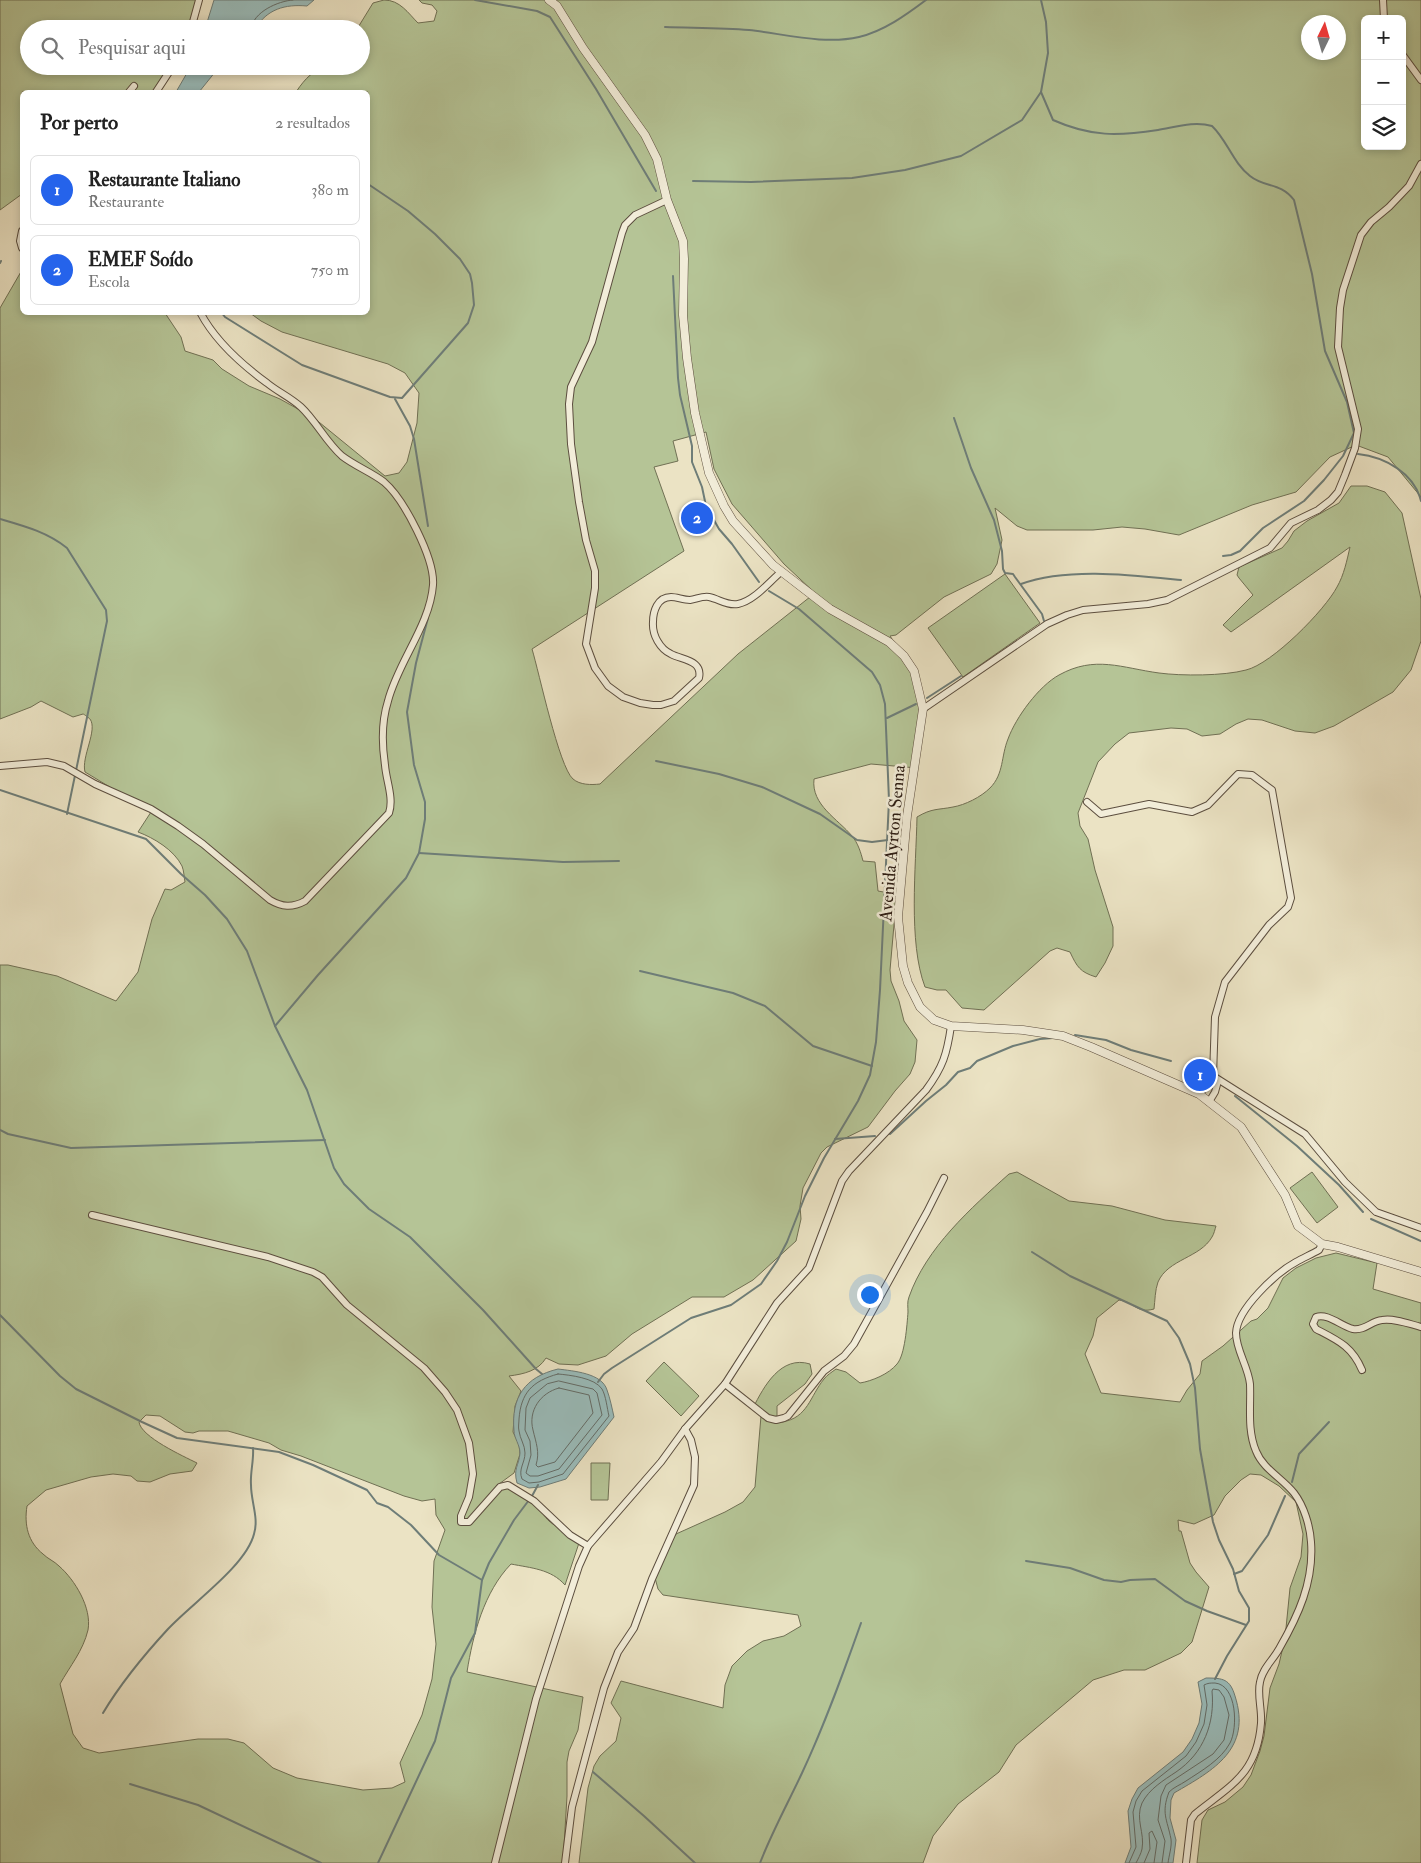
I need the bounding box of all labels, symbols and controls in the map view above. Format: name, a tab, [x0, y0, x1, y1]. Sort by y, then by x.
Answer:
north arrow	[1301, 15, 1346, 60]
map controls	[1361, 15, 1406, 150]
button: +	[1361, 15, 1406, 60]
search box	[20, 20, 370, 75]
icon: search	[38, 34, 66, 62]
text: Pesquisar aqui	[78, 36, 186, 60]
button: −	[1361, 60, 1406, 105]
button: layers	[1361, 105, 1406, 150]
text: Por perto	[40, 109, 118, 136]
text: 2 resultados	[275, 113, 350, 133]
text: Restaurante Italiano	[88, 168, 240, 192]
text: 1	[54, 180, 60, 200]
text: 380 m	[311, 180, 349, 200]
text: Restaurante	[88, 192, 164, 212]
text: EMEF Soído	[88, 248, 193, 272]
text: 2	[53, 260, 61, 280]
text: 750 m	[311, 260, 349, 280]
text: Escola	[88, 272, 130, 292]
pin: 2	[681, 499, 713, 537]
street label: Avenida Ayrton Senna	[874, 763, 911, 923]
pin: 1	[1184, 1056, 1216, 1094]
your location	[857, 1282, 883, 1308]

